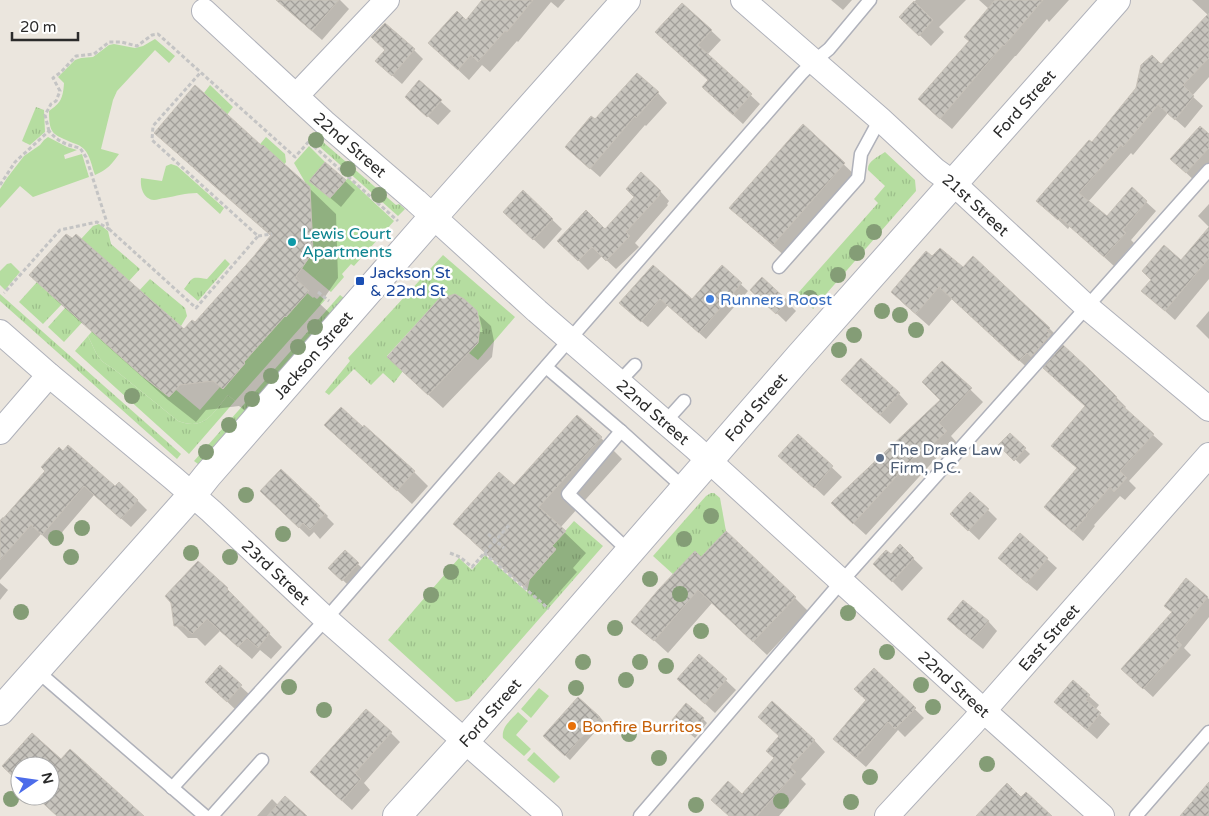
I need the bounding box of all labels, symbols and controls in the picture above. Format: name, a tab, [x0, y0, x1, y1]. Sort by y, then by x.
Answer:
scale bar	[12, 10, 79, 42]
text: 20 m	[20, 18, 57, 36]
street label: Ford Street	[989, 66, 1060, 143]
street label: 22nd Street	[309, 108, 390, 182]
street label: 21st Street	[938, 170, 1013, 241]
place label: Lewis Court Apartments	[302, 224, 392, 262]
marker: Lewis Court Apartments	[286, 236, 298, 248]
place label: Jackson St & 22nd St	[370, 263, 451, 301]
marker: Jackson St & 22nd St	[354, 275, 366, 287]
place label: Runners Roost	[720, 290, 832, 310]
marker: Runners Roost	[704, 293, 716, 305]
street label: Jackson Street	[270, 307, 357, 404]
street label: Ford Street	[721, 369, 792, 446]
street label: 22nd Street	[612, 375, 693, 449]
place label: The Drake Law Firm, P.C.	[890, 440, 1002, 478]
marker: The Drake Law Firm, P.C.	[874, 452, 886, 464]
street label: 23rd Street	[237, 536, 314, 610]
street label: East Street	[1014, 600, 1084, 676]
street label: 22nd Street	[914, 647, 994, 722]
street label: Ford Street	[455, 675, 526, 752]
place label: Bonfire Burritos	[582, 717, 702, 737]
marker: Bonfire Burritos	[566, 720, 578, 732]
north arrow	[10, 756, 60, 806]
text: N	[38, 771, 57, 786]

